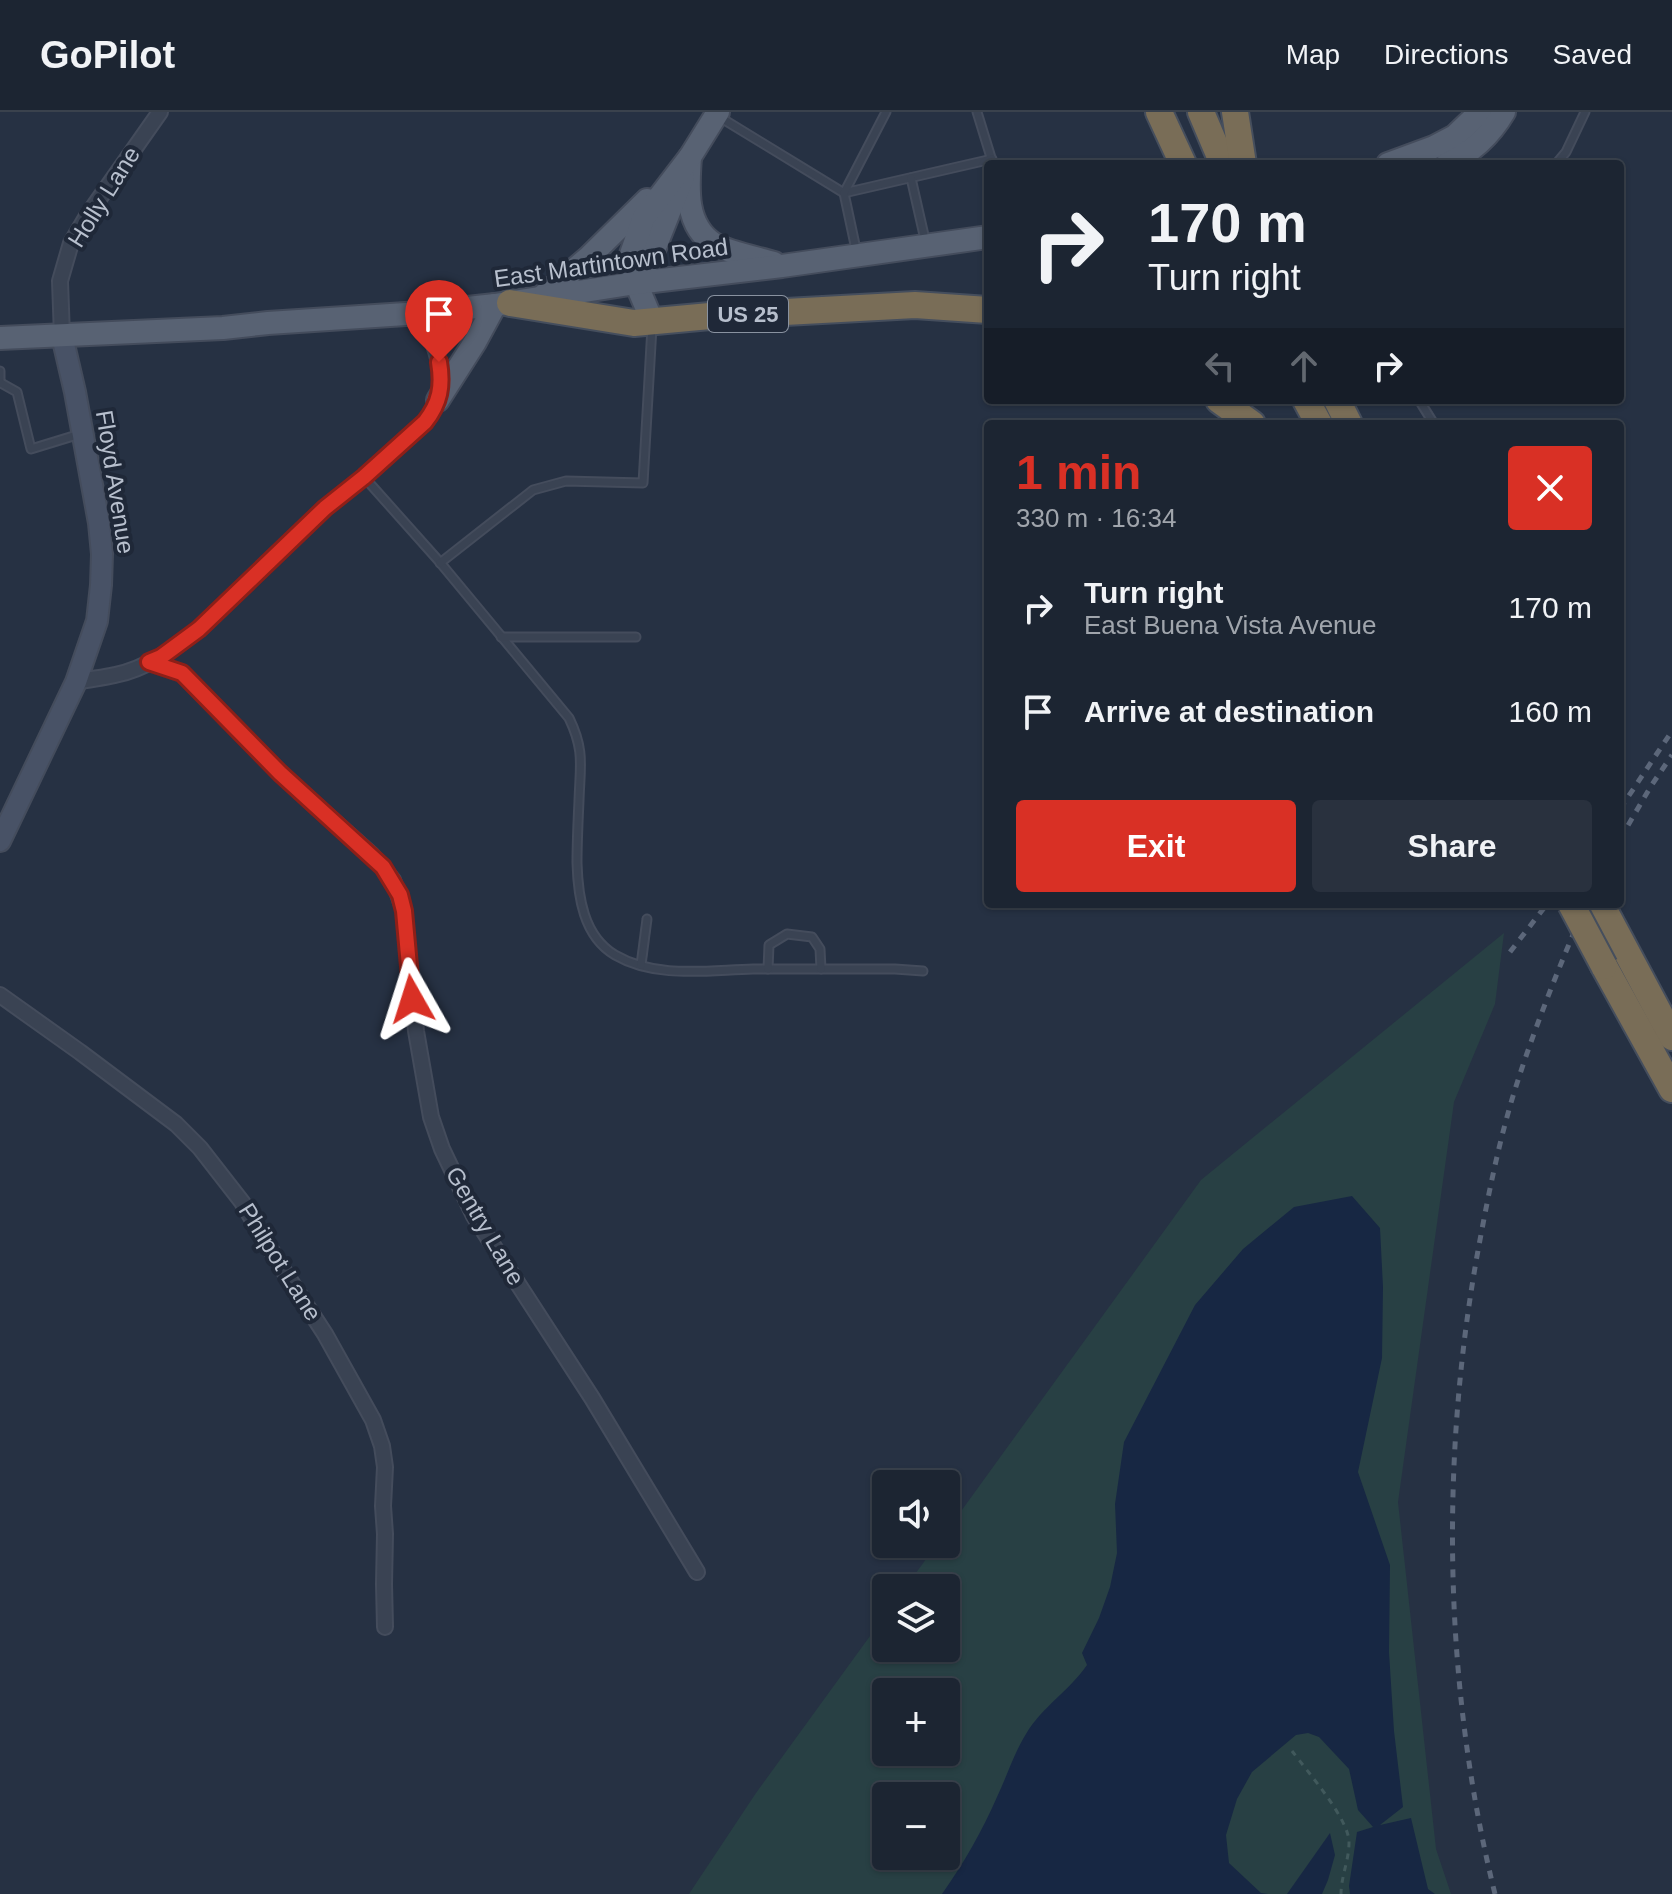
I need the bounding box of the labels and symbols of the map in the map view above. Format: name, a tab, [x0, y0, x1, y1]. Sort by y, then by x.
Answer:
street label: Holly Lane	[62, 141, 145, 252]
street label: East Martintown Road	[492, 233, 730, 292]
pin	[405, 280, 473, 362]
road number: US 25	[708, 296, 788, 332]
street label: Floyd Avenue	[91, 408, 140, 556]
position arrow	[370, 957, 454, 1041]
street label: Gentry Lane	[441, 1162, 530, 1290]
street label: Philpot Lane	[234, 1198, 327, 1325]

